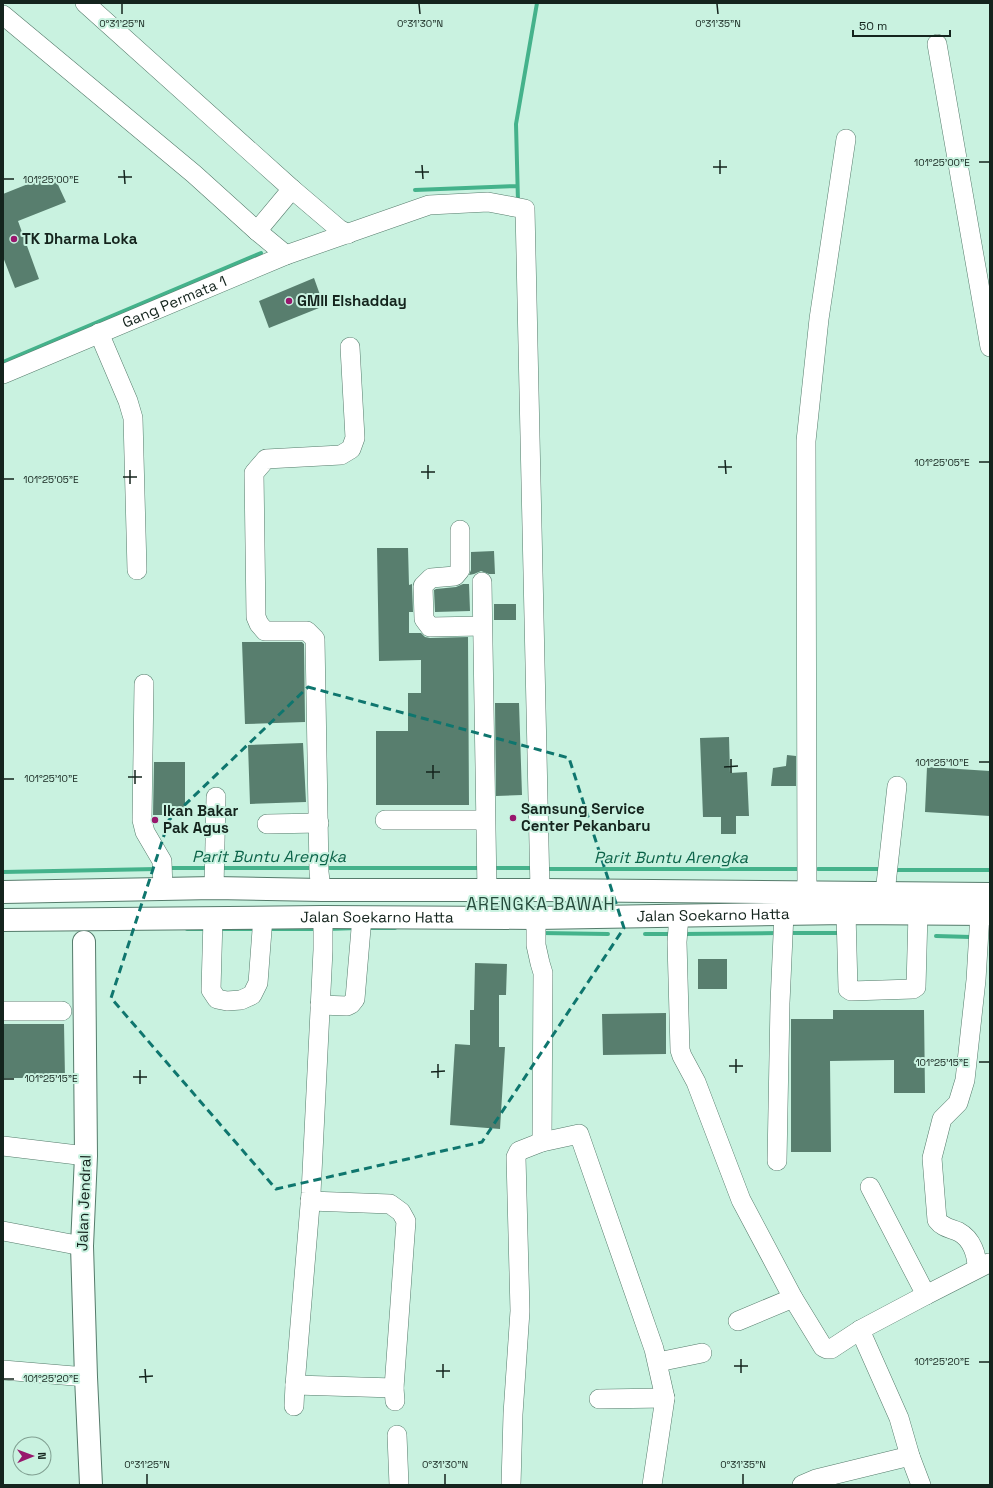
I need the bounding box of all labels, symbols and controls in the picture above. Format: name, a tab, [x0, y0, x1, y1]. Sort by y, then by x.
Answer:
scale bar	[853, 12, 950, 38]
text: 0°31'25"N	[99, 17, 145, 30]
text: 0°31'30"N	[397, 17, 443, 30]
text: 0°31'35"N	[695, 17, 741, 30]
text: 50 m	[859, 18, 887, 34]
text: 101°25'00"E	[914, 156, 970, 169]
text: 101°25'00"E	[23, 173, 79, 186]
place label: TK Dharma Loka	[22, 229, 138, 248]
marker: TK Dharma Loka	[9, 234, 19, 244]
street label: Gang Permata 1	[119, 271, 229, 332]
place label: GMII Elshadday	[297, 291, 407, 310]
marker: GMII Elshadday	[284, 296, 294, 306]
text: 101°25'05"E	[914, 456, 970, 469]
text: 101°25'05"E	[23, 473, 79, 486]
text: 101°25'10"E	[915, 756, 969, 769]
text: 101°25'10"E	[24, 772, 78, 785]
place label: Samsung Service Center Pekanbaru	[521, 799, 651, 835]
place label: Ikan Bakar Pak Agus	[163, 801, 239, 837]
marker: Samsung Service Center Pekanbaru	[508, 813, 518, 823]
marker: Ikan Bakar Pak Agus	[150, 815, 160, 825]
water label: Parit Buntu Arengka	[192, 846, 347, 867]
water label: Parit Buntu Arengka	[594, 847, 749, 868]
district label: ARENGKA BAWAH	[466, 893, 616, 915]
street label: Jalan Soekarno Hatta	[636, 904, 790, 925]
street label: Jalan Soekarno Hatta	[300, 907, 454, 927]
text: 101°25'15"E	[915, 1056, 969, 1069]
text: 101°25'15"E	[24, 1072, 78, 1085]
street label: Jalan Jendral	[72, 1154, 95, 1252]
text: 101°25'20"E	[914, 1355, 970, 1368]
text: 101°25'20"E	[23, 1372, 79, 1385]
north arrow	[12, 1436, 52, 1476]
text: N	[35, 1452, 49, 1460]
text: 0°31'25"N	[124, 1458, 170, 1471]
text: 0°31'30"N	[422, 1458, 468, 1471]
text: 0°31'35"N	[720, 1458, 766, 1471]

